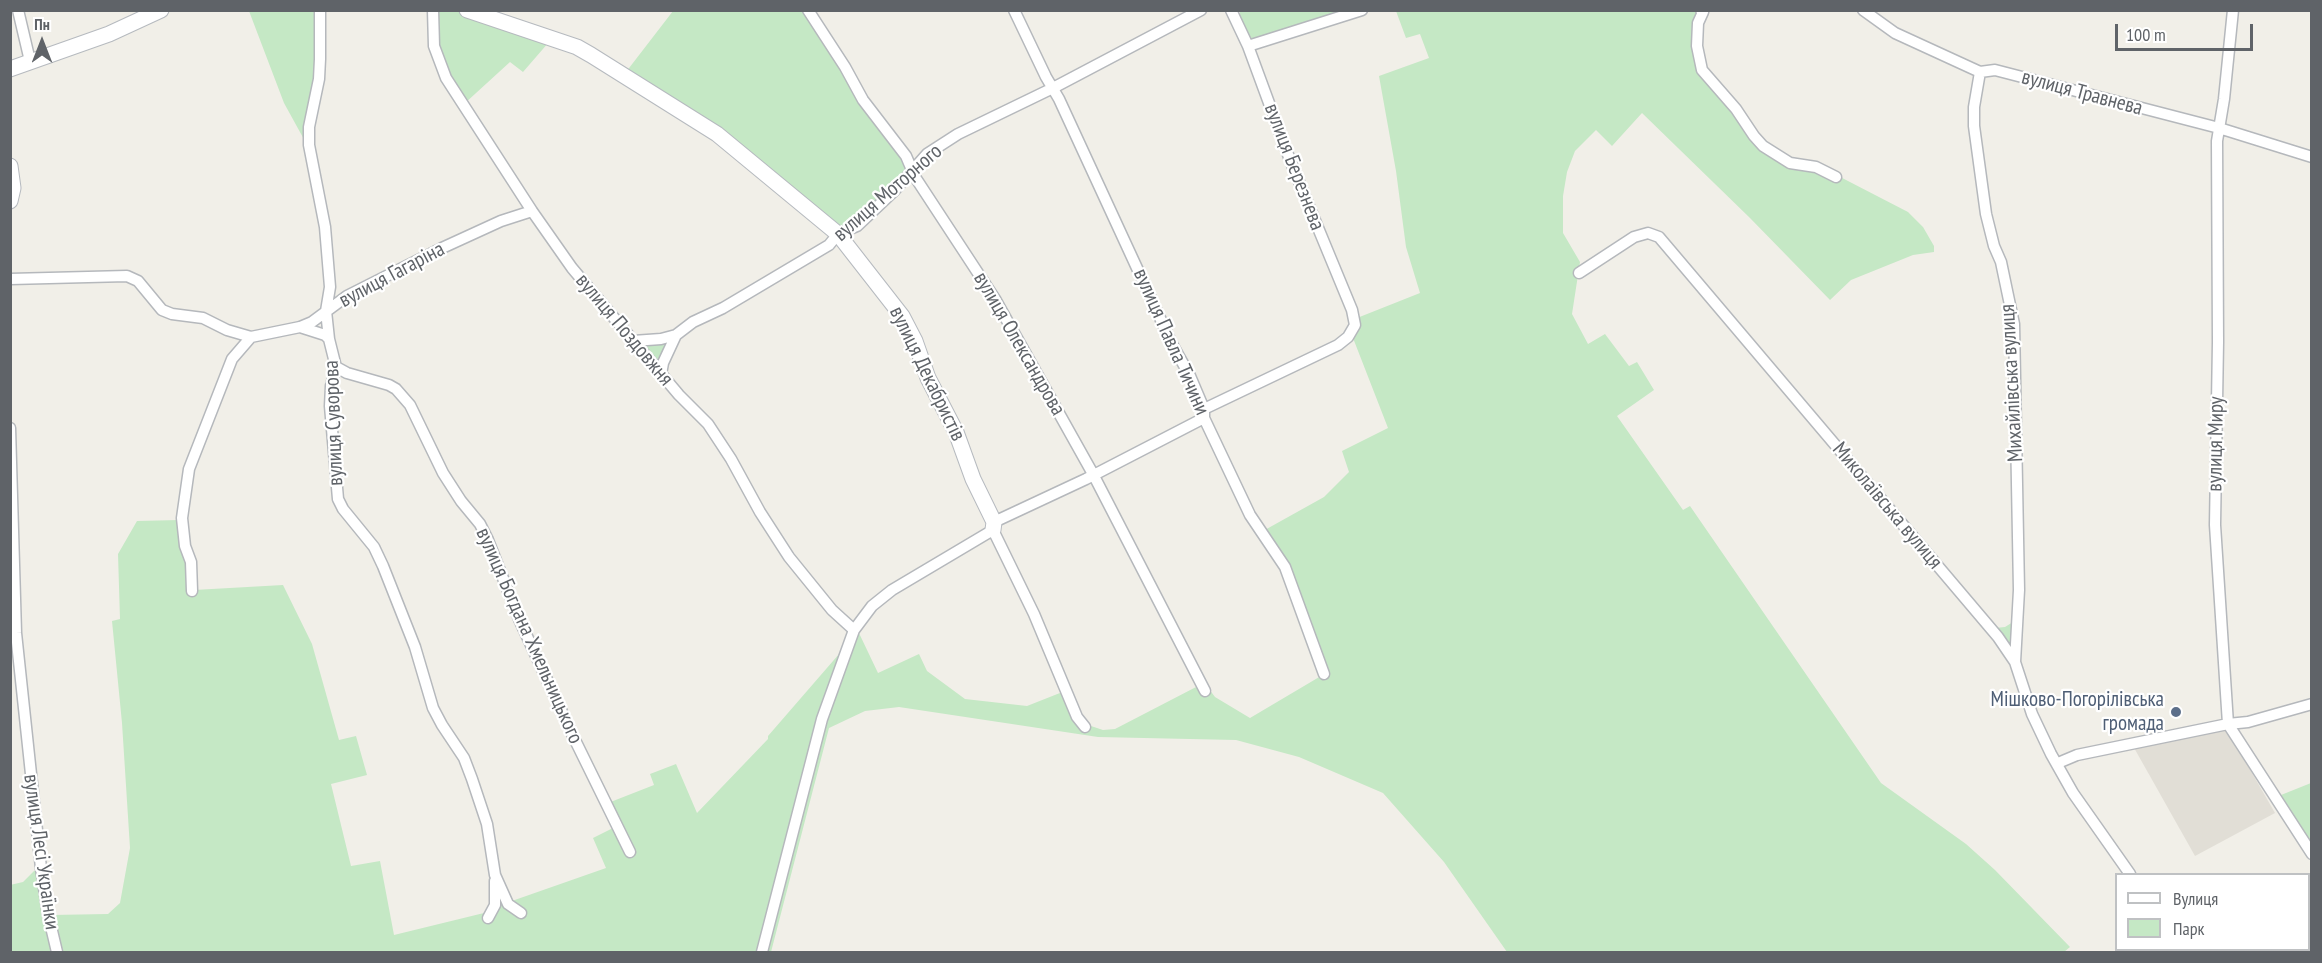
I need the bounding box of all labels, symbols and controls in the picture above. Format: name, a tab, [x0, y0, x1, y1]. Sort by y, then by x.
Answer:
north arrow	[12, 12, 72, 72]
scale bar	[2118, 12, 2256, 50]
text: Пн	[34, 14, 50, 34]
text: 100 m	[2126, 23, 2166, 46]
street label: вулиця Травнева	[2019, 65, 2145, 121]
street label: вулиця Березнева	[1258, 100, 1330, 234]
street label: вулиця Моторного	[828, 139, 948, 247]
street label: вулиця Гагаріна	[335, 237, 449, 313]
street label: вулиця Павла Тичини	[1127, 265, 1215, 419]
street label: вулиця Олександрова	[968, 268, 1070, 420]
street label: вулиця Поздовжня	[570, 269, 678, 391]
street label: вулиця Декабристів	[884, 303, 970, 445]
street label: Михайлівська вулиця	[1995, 303, 2029, 463]
street label: вулиця Суворова	[319, 360, 349, 486]
street label: вулиця Миру	[2203, 396, 2229, 492]
street label: Миколаївська вулиця	[1827, 438, 1947, 574]
street label: вулиця Богдана Хмельницького	[470, 524, 588, 748]
place label: Мішково-Погорілівська громада	[1991, 687, 2164, 737]
marker: Мішково-Погорілівська громада	[2169, 705, 2183, 719]
street label: вулиця Лесі Українки	[18, 773, 64, 931]
legend	[2115, 873, 2310, 951]
text: Вулиця	[2173, 887, 2218, 910]
text: Парк	[2173, 917, 2204, 940]

